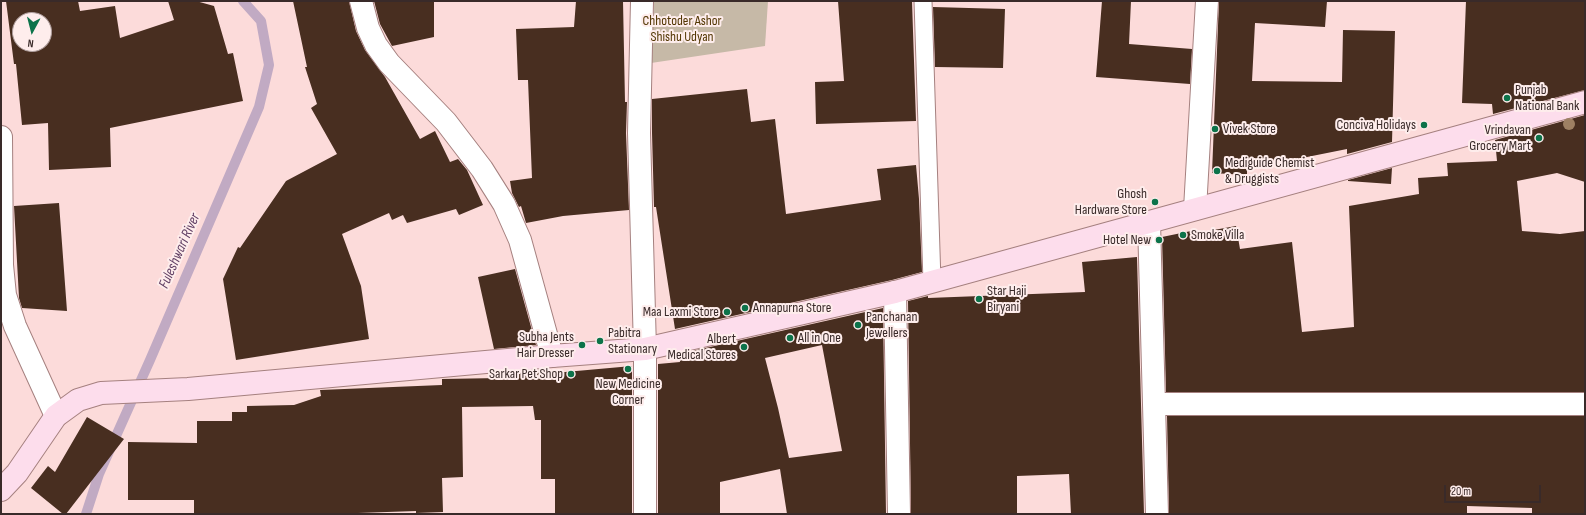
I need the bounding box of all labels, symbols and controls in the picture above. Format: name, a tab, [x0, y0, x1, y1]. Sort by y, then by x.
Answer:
north arrow	[12, 12, 52, 52]
park label: Chhotoder Ashor Shishu Udyan	[642, 13, 722, 46]
text: N	[27, 37, 34, 50]
place label: Punjab National Bank	[1515, 82, 1579, 114]
marker: Punjab National Bank	[1502, 93, 1512, 103]
place label: Conciva Holidays	[1337, 117, 1416, 133]
marker: Conciva Holidays	[1419, 120, 1429, 130]
place label: Vivek Store	[1223, 121, 1276, 137]
place label: Vrindavan Grocery Mart	[1469, 122, 1531, 154]
marker: Vivek Store	[1210, 124, 1220, 134]
marker: Vrindavan Grocery Mart	[1534, 133, 1544, 143]
place label: Mediguide Chemist & Druggists	[1225, 155, 1314, 188]
marker: Mediguide Chemist & Druggists	[1212, 166, 1222, 176]
place label: Ghosh Hardware Store	[1075, 186, 1147, 218]
marker: Ghosh Hardware Store	[1150, 197, 1160, 207]
water label: Fuleshwari River	[155, 211, 205, 291]
place label: Smoke Villa	[1191, 227, 1244, 243]
marker: Smoke Villa	[1178, 230, 1188, 240]
place label: Hotel New	[1103, 232, 1151, 248]
marker: Hotel New	[1154, 235, 1164, 245]
place label: Star Haji Biryani	[987, 283, 1026, 316]
marker: Star Haji Biryani	[974, 294, 984, 304]
place label: Annapurna Store	[753, 300, 831, 316]
marker: Annapurna Store	[740, 303, 750, 313]
place label: Maa Laxmi Store	[643, 304, 719, 320]
marker: Maa Laxmi Store	[722, 307, 732, 317]
place label: Panchanan Jewellers	[866, 309, 917, 342]
marker: Panchanan Jewellers	[853, 320, 863, 330]
place label: Pabitra Stationary	[608, 325, 657, 358]
place label: Subha Jents Hair Dresser	[517, 329, 574, 362]
place label: All in One	[798, 330, 841, 346]
place label: Albert Medical Stores	[668, 331, 736, 364]
marker: All in One	[785, 333, 795, 343]
marker: Pabitra Stationary	[595, 336, 605, 346]
marker: Subha Jents Hair Dresser	[577, 340, 587, 350]
marker: Albert Medical Stores	[739, 342, 749, 352]
marker: New Medicine Corner	[623, 364, 633, 374]
place label: Sarkar Pet Shop	[489, 366, 563, 382]
marker: Sarkar Pet Shop	[566, 369, 576, 379]
place label: New Medicine Corner	[595, 376, 661, 408]
scale bar	[1446, 477, 1543, 503]
text: 20 m	[1451, 484, 1471, 499]

